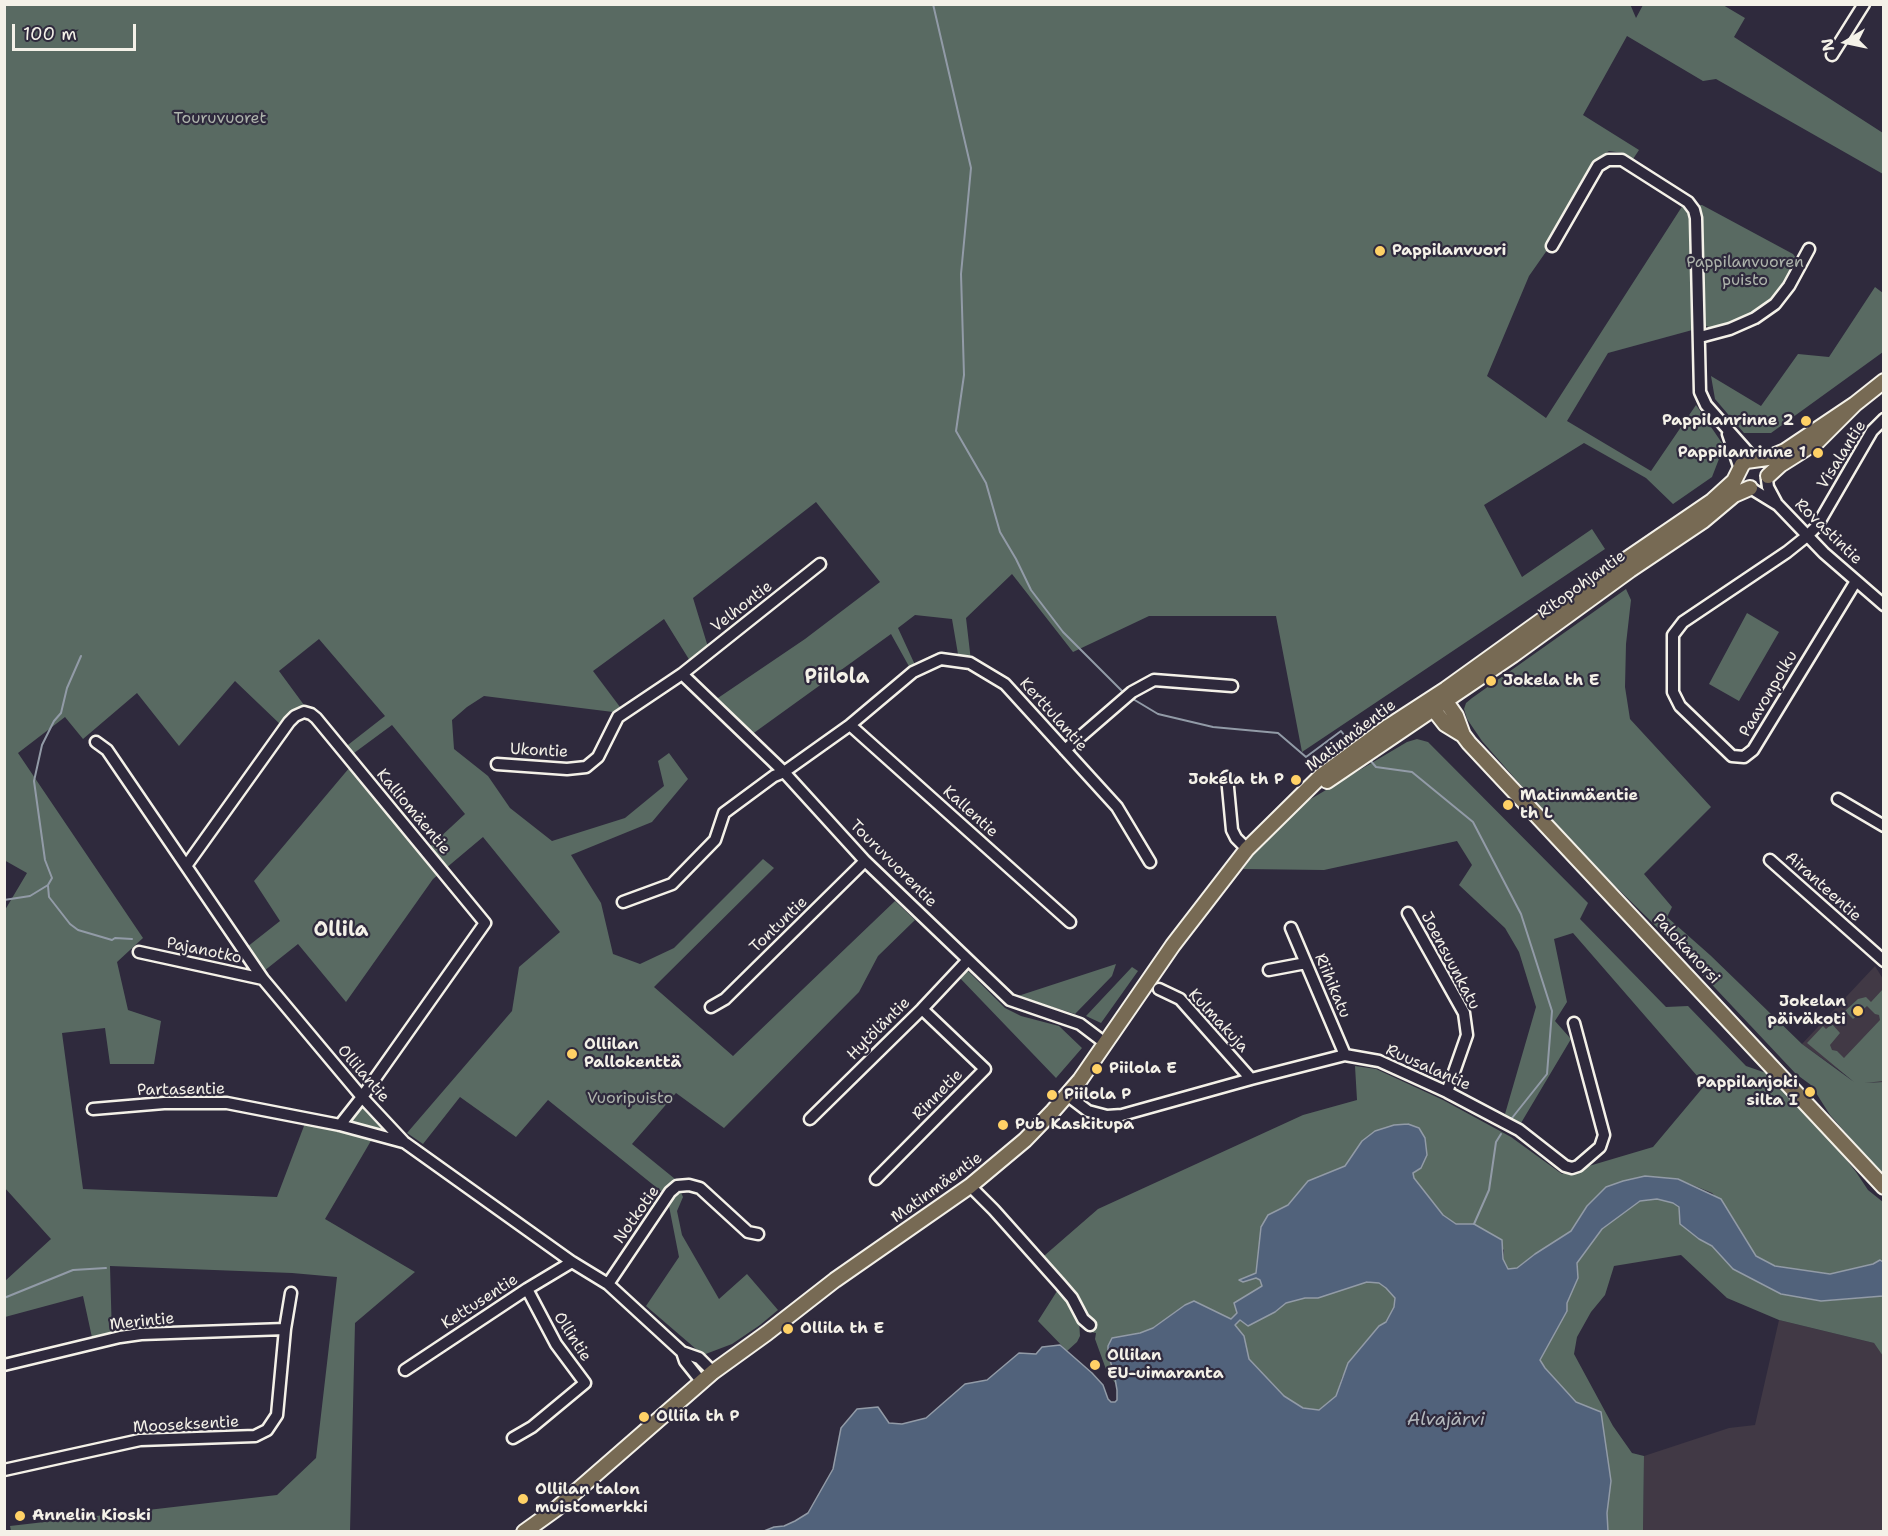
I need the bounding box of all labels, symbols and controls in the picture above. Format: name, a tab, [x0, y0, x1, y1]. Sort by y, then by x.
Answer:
scale bar	[15, 12, 140, 50]
north arrow	[1816, 12, 1876, 72]
text: 100 m	[23, 22, 77, 46]
text: N	[1816, 37, 1839, 53]
park label: Touruvuoret	[174, 109, 266, 129]
place label: Pappilanvuori	[1392, 241, 1506, 261]
marker: Pappilanvuori	[1373, 244, 1387, 258]
park label: Pappilanvuoren puisto	[1686, 253, 1804, 291]
place label: Pappilanrinne 2	[1662, 411, 1794, 431]
marker: Pappilanrinne 2	[1799, 414, 1813, 428]
street label: Visalantie	[1813, 417, 1871, 493]
place label: Pappilanrinne 1	[1678, 443, 1806, 463]
marker: Pappilanrinne 1	[1811, 446, 1825, 460]
street label: Rovastintie	[1790, 495, 1866, 569]
street label: Ritopohjantie	[1534, 547, 1630, 623]
street label: Velhontie	[708, 577, 776, 637]
street label: Paavonpolku	[1736, 647, 1802, 741]
district label: Piilola	[805, 666, 869, 690]
place label: Jokela th E	[1503, 671, 1599, 691]
street label: Kerttulantie	[1015, 674, 1091, 756]
marker: Jokela th E	[1484, 674, 1498, 688]
street label: Matinmäentie	[1302, 696, 1400, 776]
street label: Ukontie	[509, 740, 569, 762]
street label: Kalliomäentie	[372, 765, 454, 859]
place label: Jokela th P	[1188, 770, 1284, 790]
marker: Jokela th P	[1289, 773, 1303, 787]
street label: Kallentie	[938, 782, 1002, 842]
place label: Matinmäentie th L	[1520, 786, 1638, 824]
marker: Matinmäentie th L	[1501, 798, 1515, 812]
street label: Touruvuorentie	[845, 816, 941, 912]
street label: Airanteentie	[1781, 848, 1865, 926]
street label: Tontuntie	[746, 893, 812, 957]
street label: Joensuunkatu	[1416, 909, 1484, 1013]
street label: Palokanorsi	[1648, 910, 1724, 988]
district label: Ollila	[313, 919, 369, 943]
street label: Pajanotko	[165, 934, 243, 968]
street label: Riihikatu	[1310, 951, 1354, 1021]
street label: Kulmakuja	[1184, 985, 1252, 1057]
place label: Jokelan päiväkoti	[1767, 992, 1846, 1030]
street label: Hytöläntie	[844, 994, 914, 1064]
marker: Jokelan päiväkoti	[1851, 1004, 1865, 1018]
place label: Ollilan Pallokenttä	[584, 1035, 681, 1073]
street label: Ollilantie	[333, 1041, 393, 1107]
street label: Ruusalantie	[1383, 1041, 1473, 1095]
marker: Ollilan Pallokenttä	[565, 1047, 579, 1061]
place label: Piilola E	[1109, 1059, 1177, 1079]
marker: Piilola E	[1090, 1062, 1104, 1076]
street label: Rinnetie	[909, 1066, 967, 1124]
place label: Pappilanjoki silta I	[1696, 1073, 1798, 1111]
street label: Partasentie	[137, 1080, 225, 1100]
place label: Piilola P	[1064, 1085, 1131, 1105]
marker: Pappilanjoki silta I	[1803, 1085, 1817, 1099]
marker: Piilola P	[1045, 1088, 1059, 1102]
park label: Vuoripuisto	[587, 1089, 673, 1109]
place label: Pub Kaskitupa	[1015, 1115, 1134, 1135]
marker: Pub Kaskitupa	[996, 1118, 1010, 1132]
street label: Matinmäentie	[888, 1148, 986, 1228]
street label: Notkotie	[610, 1182, 664, 1248]
street label: Kettusentie	[438, 1270, 522, 1334]
street label: Merintie	[109, 1309, 175, 1335]
street label: Ollintie	[549, 1309, 595, 1365]
place label: Ollila th E	[800, 1319, 884, 1339]
marker: Ollila th E	[781, 1322, 795, 1336]
place label: Ollilan EU-uimaranta	[1107, 1346, 1224, 1384]
marker: Ollilan EU-uimaranta	[1088, 1358, 1102, 1372]
place label: Ollila th P	[656, 1407, 740, 1427]
water label: Alvajärvi	[1407, 1409, 1485, 1431]
marker: Ollila th P	[637, 1410, 651, 1424]
street label: Mooseksentie	[132, 1413, 240, 1437]
place label: Ollilan talon muistomerkki	[535, 1480, 648, 1518]
marker: Ollilan talon muistomerkki	[516, 1492, 530, 1506]
place label: Annelin Kioski	[32, 1506, 151, 1526]
marker: Annelin Kioski	[13, 1509, 27, 1523]

